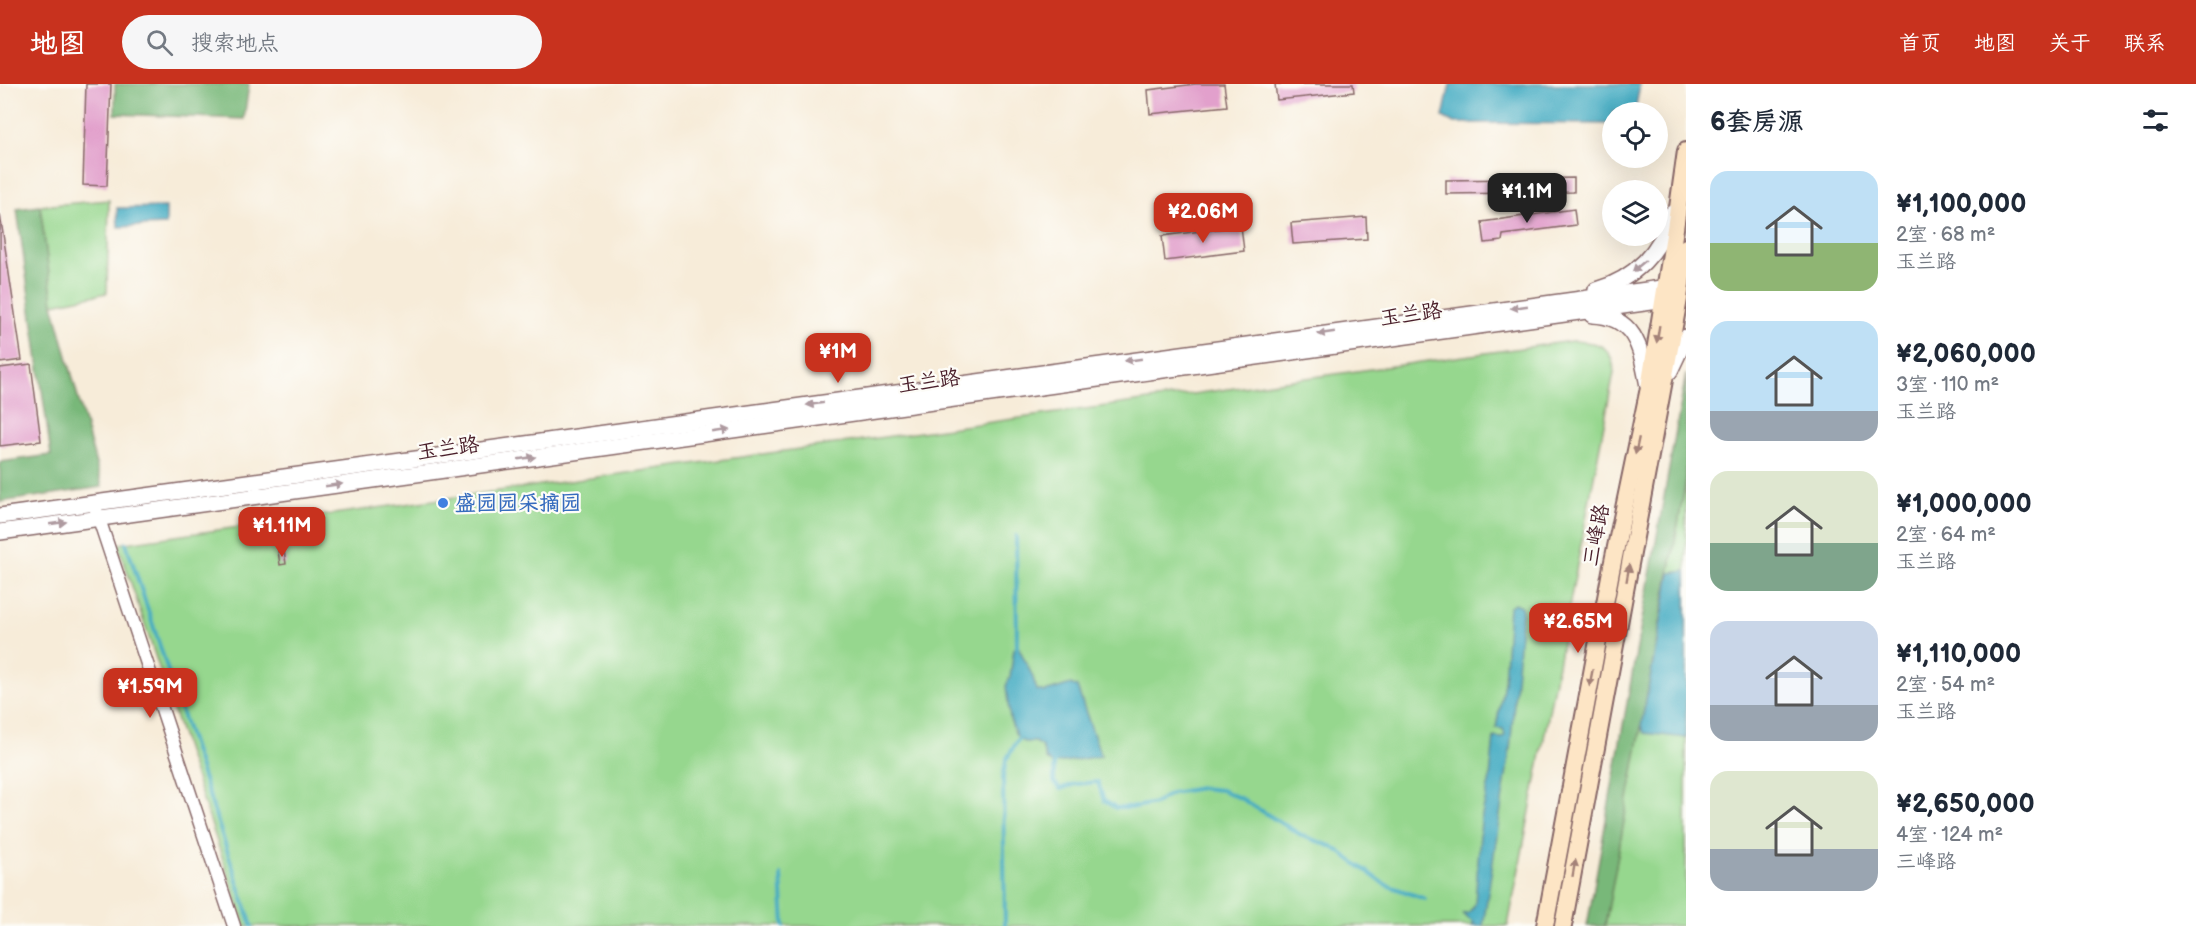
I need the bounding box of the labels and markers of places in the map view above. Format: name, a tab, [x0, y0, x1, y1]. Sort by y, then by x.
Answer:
pin: ¥1.1M	[1485, 173, 1569, 224]
pin: ¥2.06M	[1154, 193, 1252, 244]
pin: ¥1M	[809, 333, 867, 384]
place label: 盛园园采摘园	[455, 491, 581, 516]
marker: 盛园园采摘园	[436, 496, 450, 510]
pin: ¥1.11M	[233, 507, 331, 558]
pin: ¥2.65M	[1529, 603, 1627, 654]
pin: ¥1.59M	[101, 668, 199, 719]

